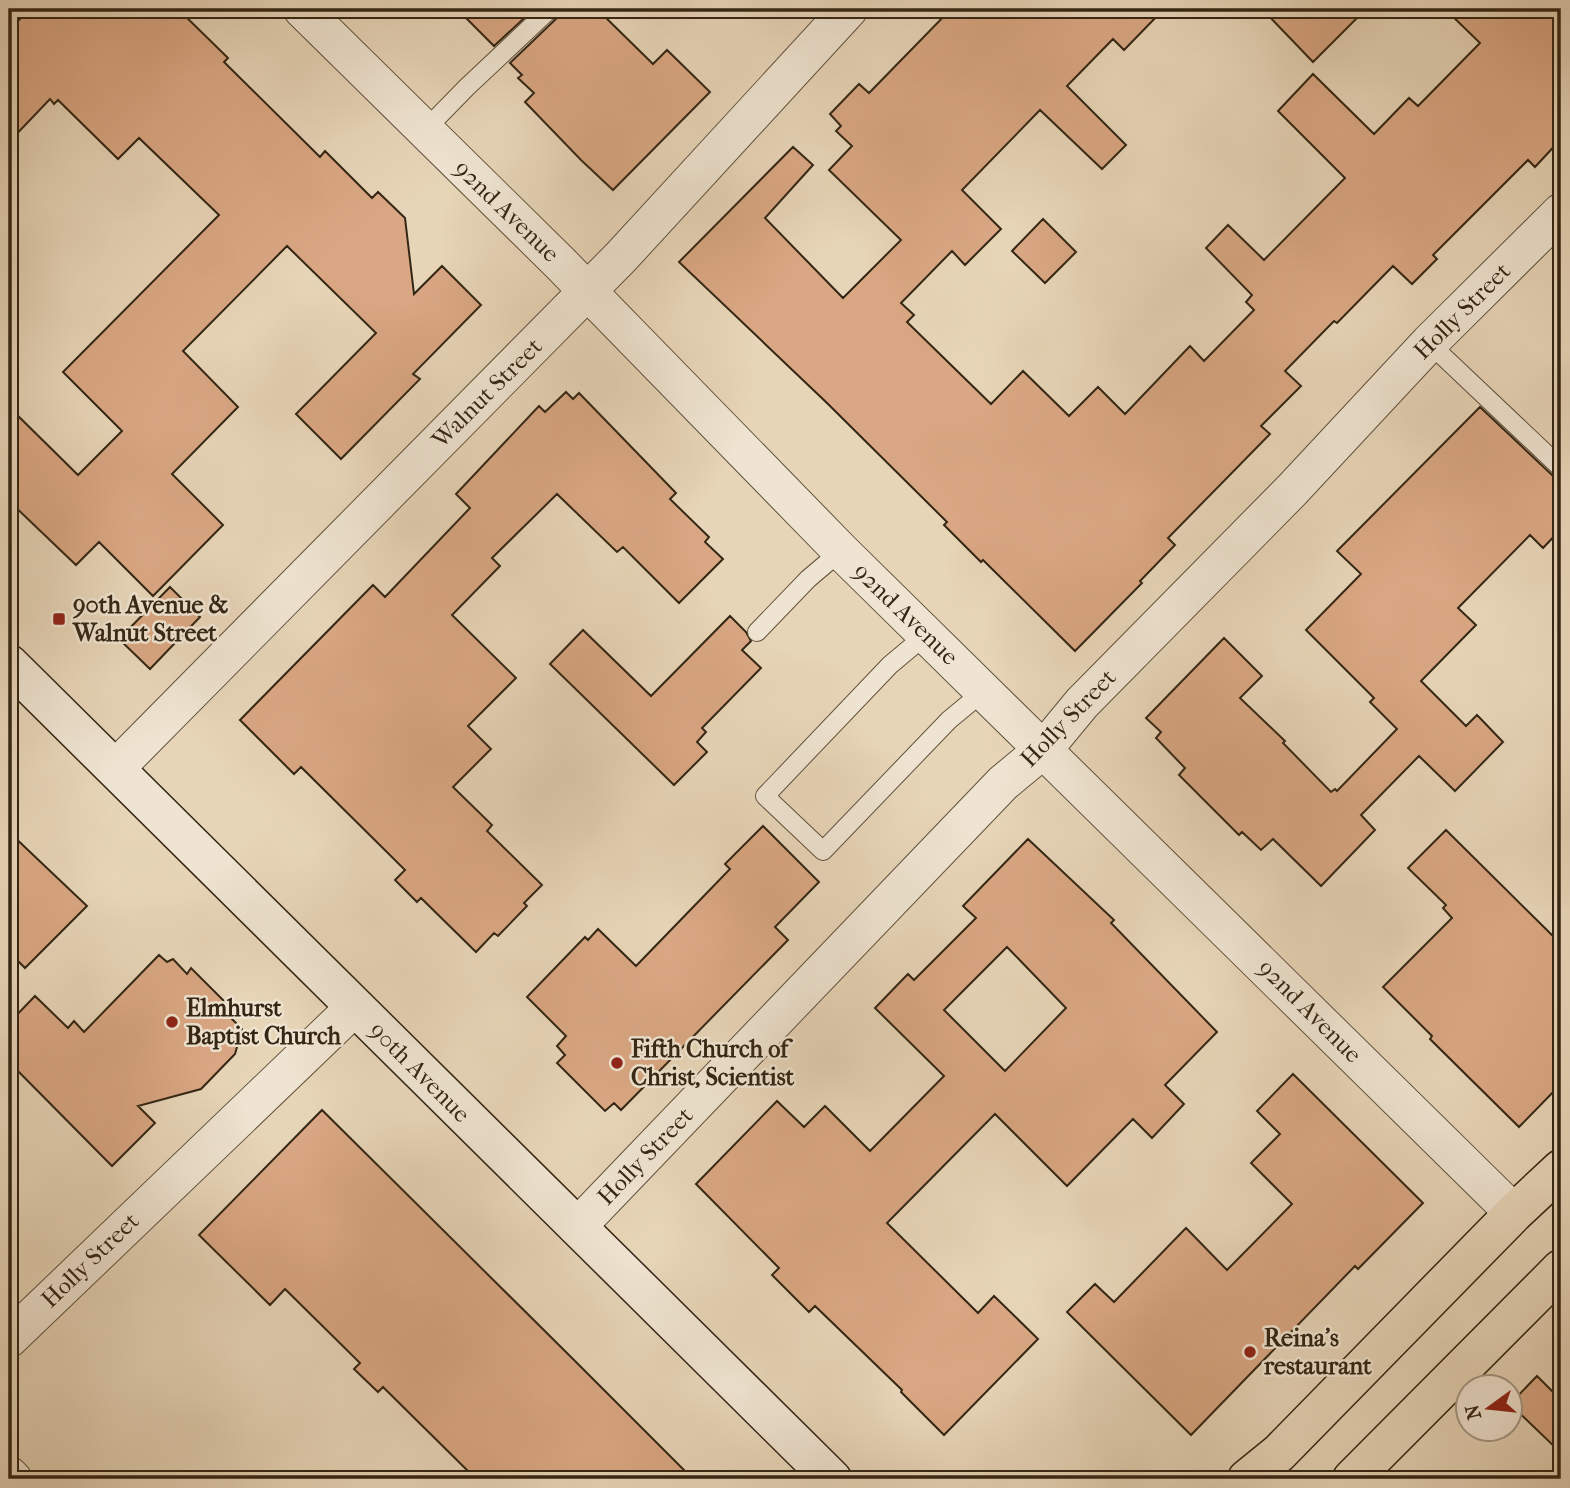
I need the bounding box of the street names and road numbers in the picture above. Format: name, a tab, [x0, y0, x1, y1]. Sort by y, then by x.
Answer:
street label: 92nd Avenue	[449, 154, 565, 268]
street label: Holly Street	[1408, 257, 1516, 365]
street label: Walnut Street	[426, 332, 548, 454]
street label: 92nd Avenue	[848, 557, 964, 671]
street label: Holly Street	[1015, 663, 1122, 773]
street label: 92nd Avenue	[1253, 954, 1368, 1069]
street label: 90th Avenue	[364, 1016, 476, 1128]
street label: Holly Street	[592, 1101, 699, 1211]
street label: Holly Street	[35, 1206, 145, 1313]

